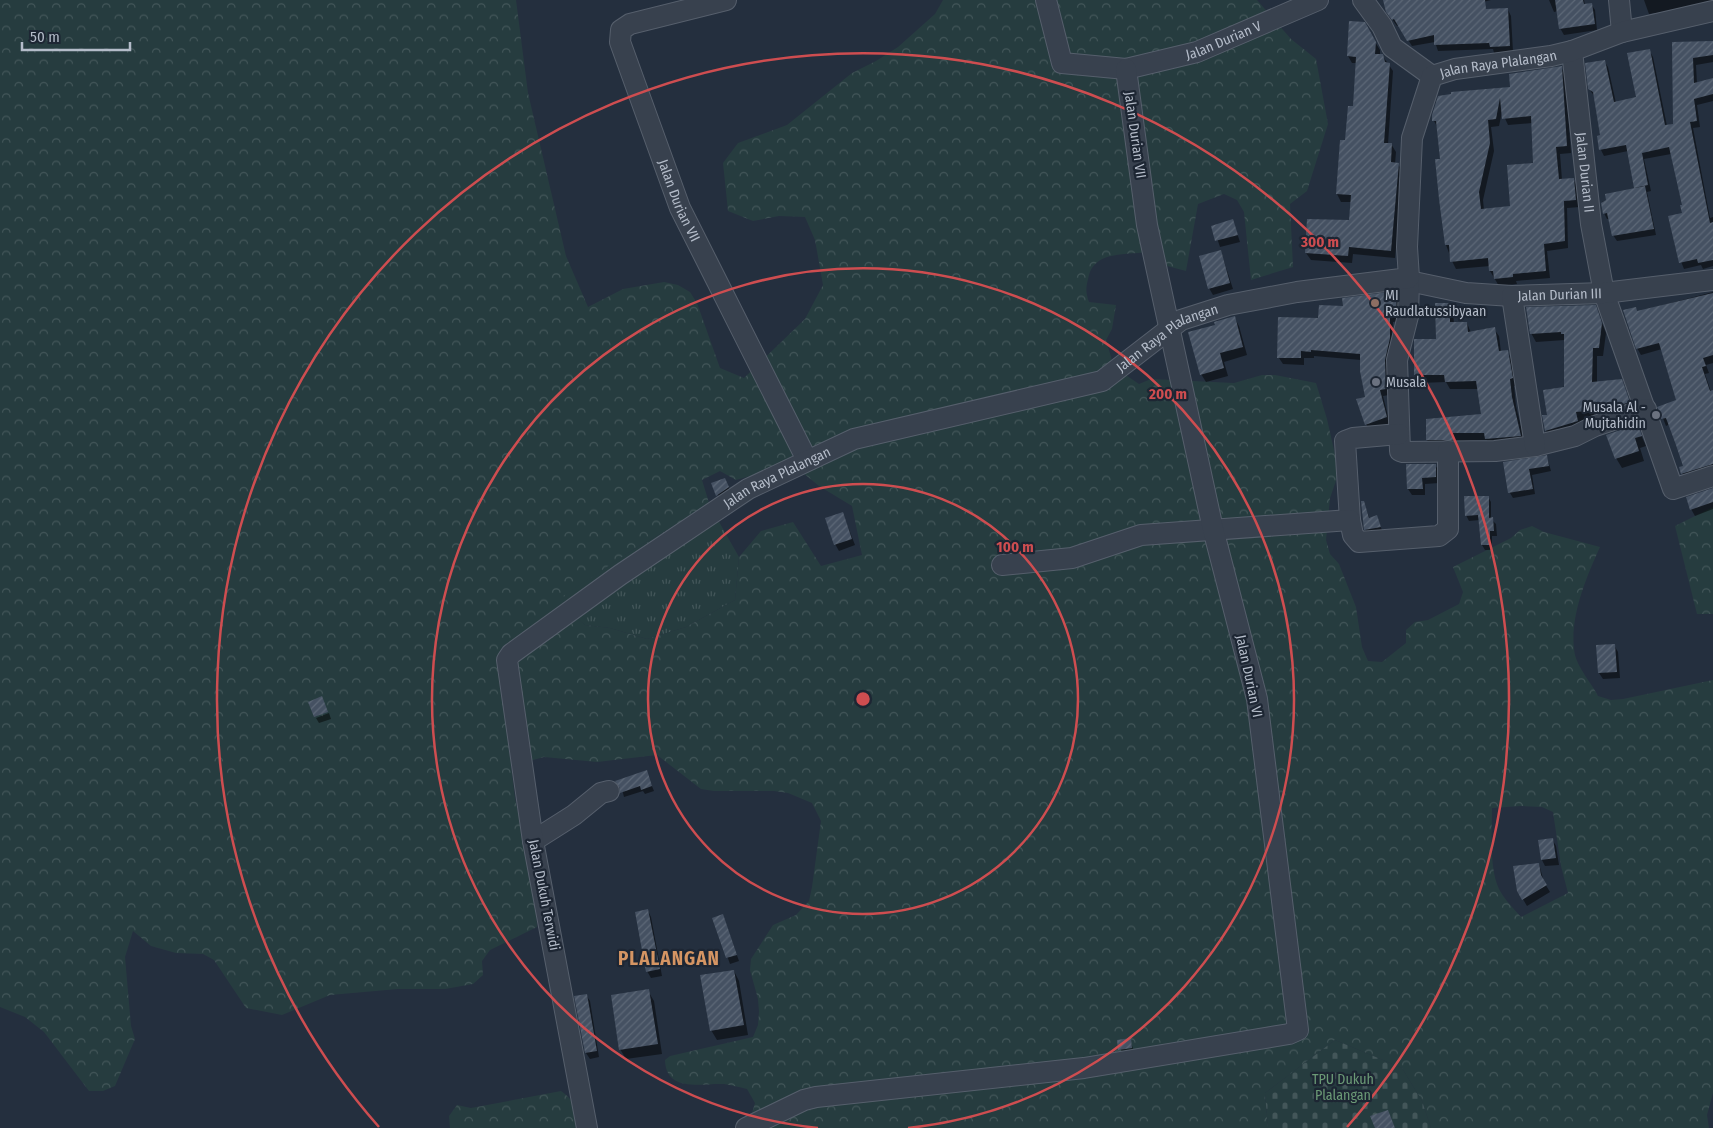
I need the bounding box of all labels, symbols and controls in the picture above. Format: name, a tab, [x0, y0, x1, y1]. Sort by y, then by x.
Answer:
street label: Jalan Durian V	[1184, 17, 1264, 63]
scale bar	[22, 20, 130, 52]
text: 50 m	[30, 28, 60, 46]
street label: Jalan Raya Plalangan	[1438, 46, 1559, 82]
street label: Jalan Durian VII	[1120, 90, 1150, 180]
street label: Jalan Durian II	[1572, 131, 1598, 213]
street label: Jalan Durian VII	[655, 157, 704, 244]
text: 300 m	[1300, 233, 1339, 251]
street label: Jalan Durian III	[1517, 285, 1602, 304]
place label: MI Raudlatussibyaan	[1385, 287, 1486, 320]
marker: MI Raudlatussibyaan	[1369, 297, 1381, 309]
street label: Jalan Raya Plalangan	[1113, 300, 1220, 375]
place label: Musala	[1386, 374, 1427, 391]
marker: Musala	[1370, 376, 1382, 388]
text: 200 m	[1148, 385, 1187, 403]
place label: Musala Al - Mujtahidin	[1583, 399, 1646, 432]
marker: Musala Al - Mujtahidin	[1650, 409, 1662, 421]
street label: Jalan Raya Plalangan	[720, 443, 833, 512]
text: 100 m	[996, 538, 1034, 556]
street label: Jalan Durian VI	[1232, 633, 1266, 719]
centre of rings	[854, 690, 872, 708]
street label: Jalan Dukuh Terwidi	[525, 838, 563, 952]
district label: PLALANGAN	[618, 947, 720, 970]
park label: TPU Dukuh Plalangan	[1312, 1071, 1374, 1104]

